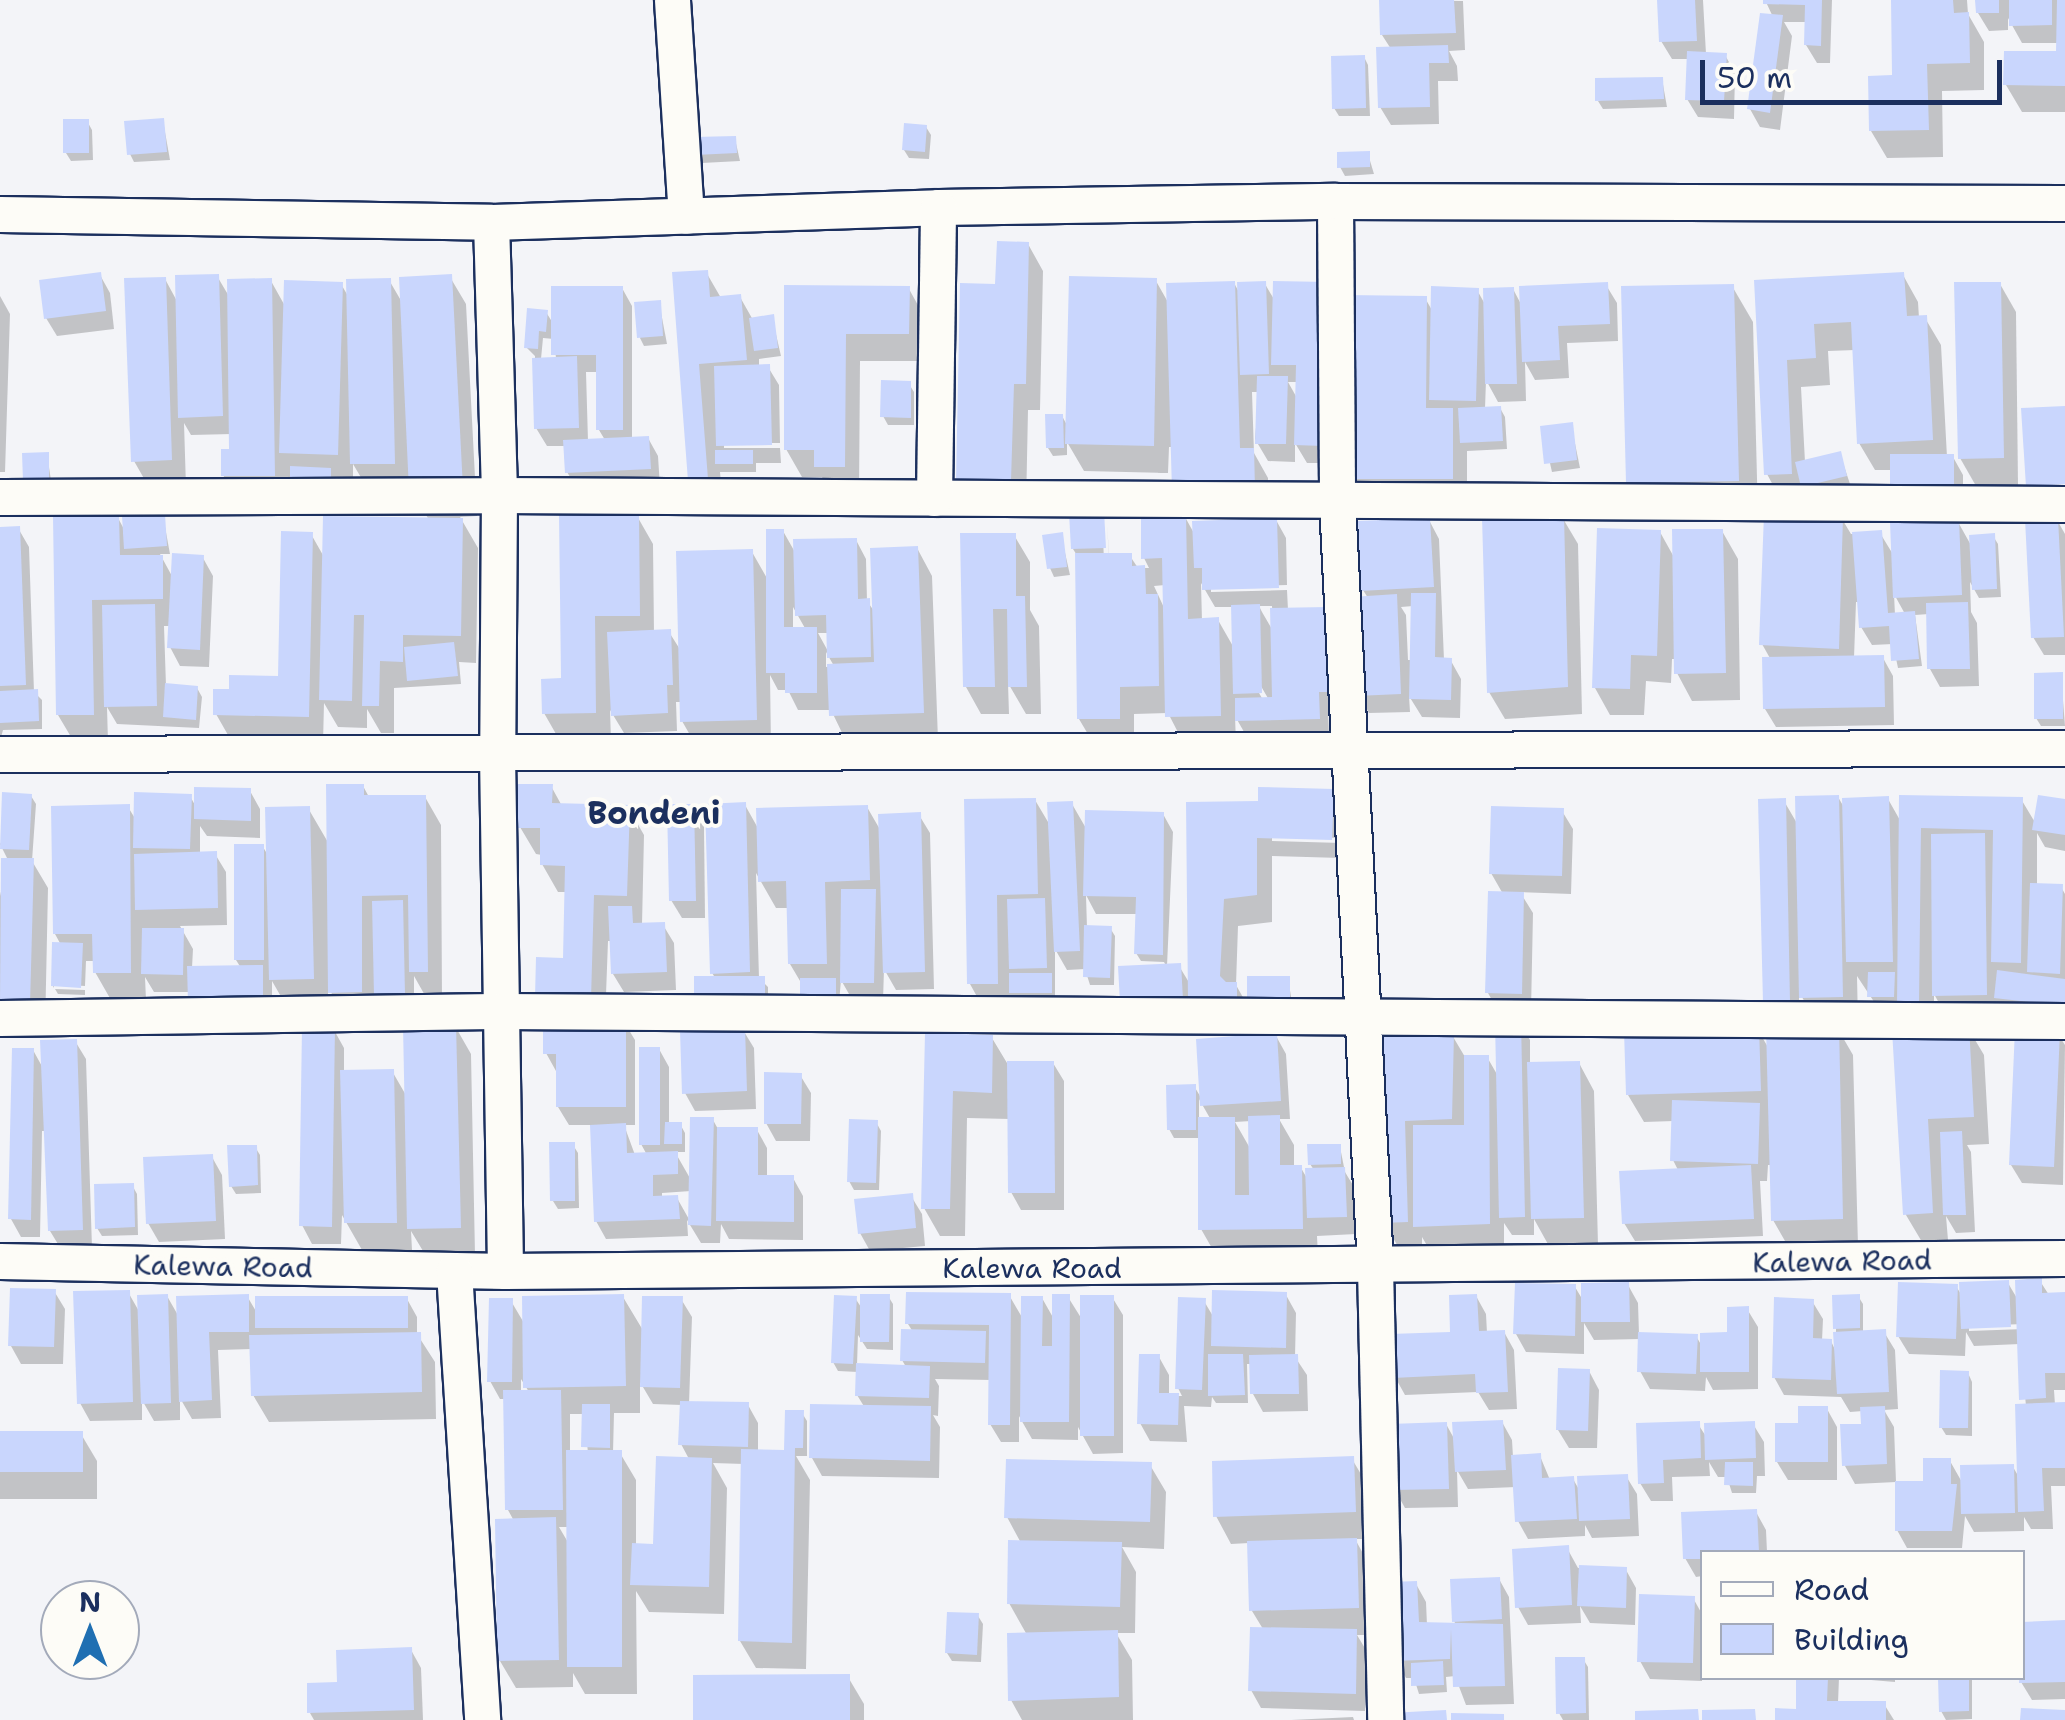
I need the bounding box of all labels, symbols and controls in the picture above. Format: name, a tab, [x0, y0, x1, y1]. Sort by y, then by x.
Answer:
scale bar	[1705, 40, 2008, 102]
text: 50 m	[1717, 57, 1792, 98]
district label: Bondeni	[587, 794, 721, 832]
street label: Kalewa Road	[1752, 1243, 1932, 1279]
street label: Kalewa Road	[133, 1248, 313, 1284]
street label: Kalewa Road	[942, 1251, 1122, 1285]
legend	[1700, 1550, 2025, 1680]
text: Road	[1794, 1569, 1869, 1610]
north arrow	[40, 1580, 140, 1680]
text: N	[79, 1583, 101, 1621]
text: Building	[1794, 1619, 1909, 1660]

